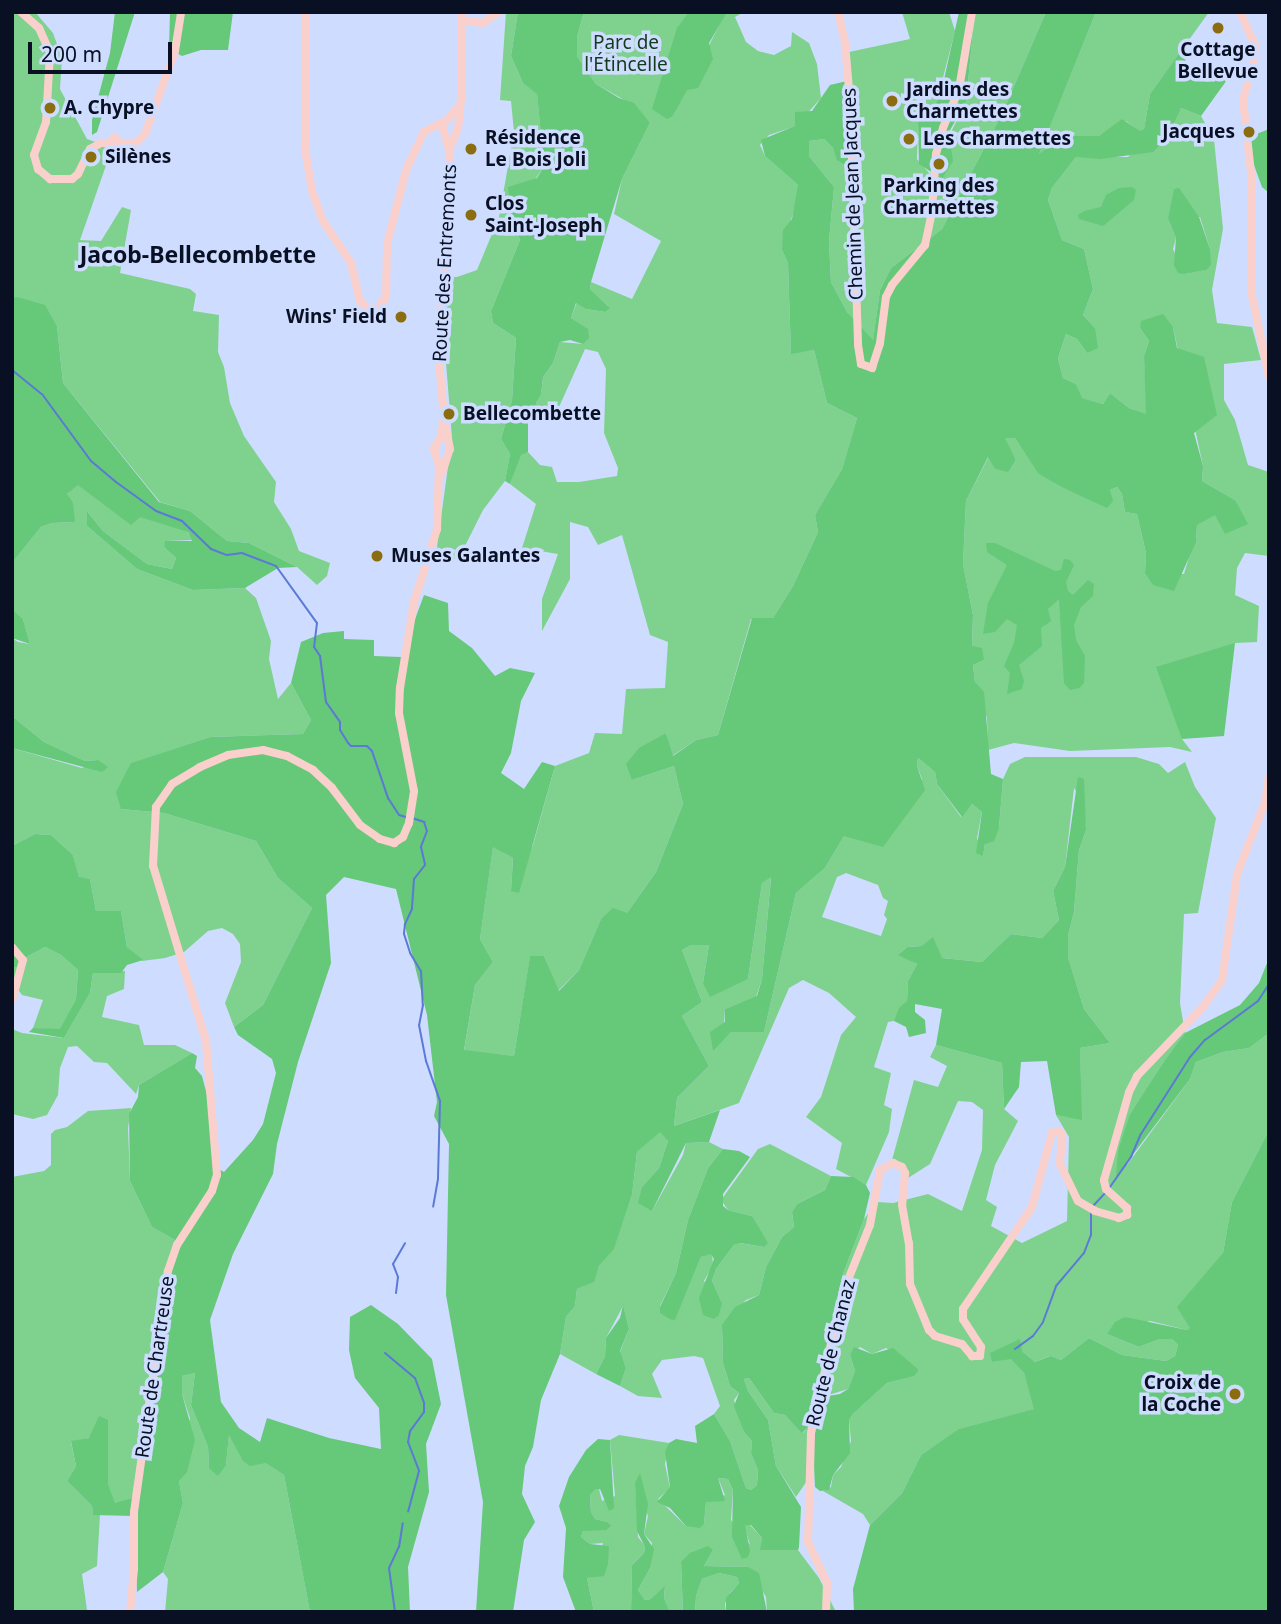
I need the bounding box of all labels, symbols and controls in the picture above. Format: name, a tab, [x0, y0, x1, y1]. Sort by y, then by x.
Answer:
marker: Cottage Bellevue	[1210, 20, 1226, 36]
scale bar	[32, 28, 175, 72]
park label: Parc de l'Étincelle	[584, 32, 668, 76]
place label: Cottage Bellevue	[1178, 39, 1258, 83]
text: 200 m	[41, 40, 102, 68]
place label: Jardins des Charmettes	[906, 79, 1018, 123]
street label: Chemin de Jean Jacques	[838, 87, 868, 301]
marker: Jardins des Charmettes	[884, 93, 900, 109]
place label: A. Chypre	[64, 97, 154, 119]
marker: A. Chypre	[42, 100, 58, 116]
place label: Jacques	[1162, 121, 1235, 143]
marker: Jacques	[1241, 124, 1257, 140]
place label: Résidence Le Bois Joli	[485, 127, 586, 171]
place label: Les Charmettes	[923, 128, 1071, 150]
marker: Les Charmettes	[901, 131, 917, 147]
marker: Résidence Le Bois Joli	[463, 141, 479, 157]
place label: Silènes	[105, 146, 171, 168]
marker: Silènes	[83, 149, 99, 165]
marker: Parking des Charmettes	[931, 156, 947, 172]
street label: Route des Entremonts	[428, 163, 462, 363]
place label: Parking des Charmettes	[883, 175, 995, 219]
place label: Clos Saint-Joseph	[485, 193, 603, 237]
marker: Clos Saint-Joseph	[463, 207, 479, 223]
district label: Jacob-Bellecombette	[80, 240, 316, 268]
place label: Wins' Field	[286, 306, 387, 328]
marker: Wins' Field	[393, 309, 409, 325]
place label: Bellecombette	[463, 403, 601, 425]
marker: Bellecombette	[441, 406, 457, 422]
place label: Muses Galantes	[391, 545, 540, 567]
marker: Muses Galantes	[369, 548, 385, 564]
street label: Route de Chartreuse	[131, 1274, 179, 1460]
street label: Route de Chanaz	[802, 1277, 860, 1429]
place label: Croix de la Coche	[1141, 1372, 1221, 1416]
marker: Croix de la Coche	[1227, 1386, 1243, 1402]

